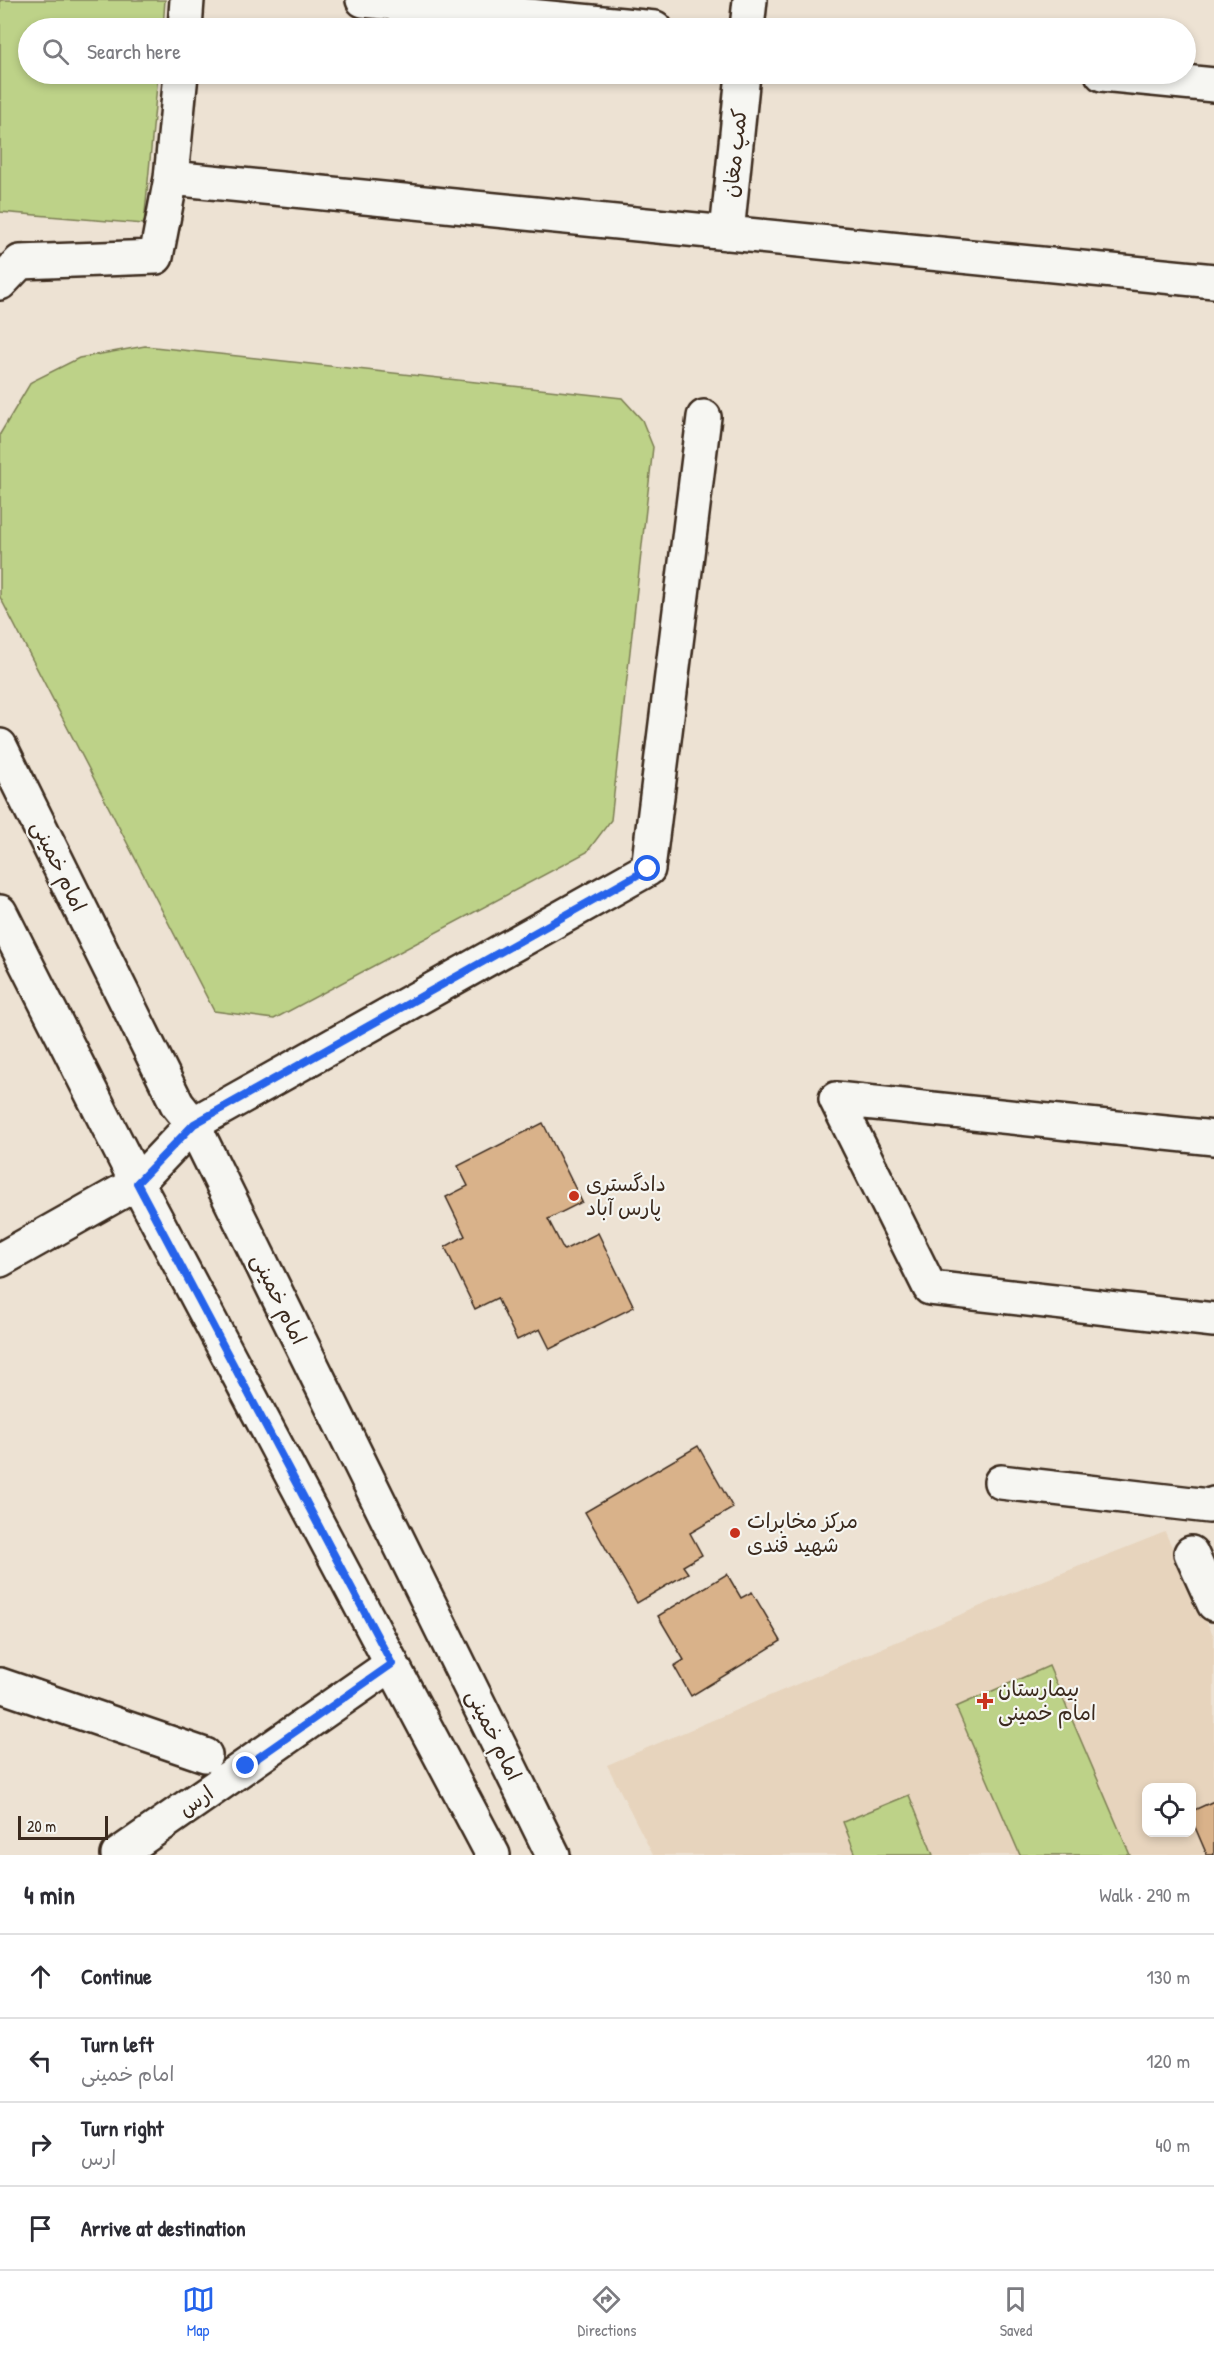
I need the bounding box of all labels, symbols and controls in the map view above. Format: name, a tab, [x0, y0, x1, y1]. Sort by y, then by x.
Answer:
search box	[18, 18, 1196, 84]
icon: search	[39, 35, 72, 68]
text: Search here	[87, 36, 181, 66]
street label: کمپ مغان	[715, 107, 754, 199]
street label: امام خمینی	[23, 815, 94, 917]
route start	[634, 855, 660, 881]
place label: دادگستری پارس آباد	[586, 1169, 666, 1222]
marker: دادگستری پارس آباد	[567, 1189, 581, 1203]
street label: امام خمینی	[243, 1248, 314, 1350]
place label: مرکز مخابرات شهید قندی	[747, 1506, 858, 1559]
marker: مرکز مخابرات شهید قندی	[728, 1526, 742, 1540]
place label: بیمارستان امام خمینی	[998, 1674, 1096, 1729]
street label: امام خمینی	[458, 1684, 529, 1786]
marker: بیمارستان امام خمینی	[976, 1692, 994, 1710]
route end	[232, 1752, 258, 1778]
street label: ارس	[172, 1778, 219, 1823]
map controls	[1142, 1783, 1196, 1837]
button: locate	[1142, 1783, 1196, 1837]
scale bar	[18, 1813, 108, 1840]
text: 20 m	[27, 1815, 56, 1837]
text: 4 min	[24, 1877, 75, 1912]
text: Walk · 290 m	[1099, 1881, 1190, 1908]
icon: ahead	[24, 1960, 57, 1993]
text: Continue	[81, 1961, 152, 1991]
text: 130 m	[1147, 1963, 1190, 1990]
text: Turn left	[81, 2029, 154, 2059]
icon: left	[24, 2044, 57, 2077]
text: 120 m	[1146, 2047, 1190, 2074]
text: امام خمینی	[81, 2060, 174, 2087]
text: Turn right	[81, 2113, 164, 2143]
icon: right	[24, 2128, 57, 2161]
text: 40 m	[1155, 2131, 1190, 2158]
text: ارس	[81, 2144, 116, 2171]
icon: arrive	[24, 2212, 57, 2245]
text: Arrive at destination	[81, 2213, 246, 2243]
tab: Map	[182, 2283, 215, 2341]
tab: Directions	[578, 2283, 636, 2341]
tab: Saved	[999, 2283, 1032, 2341]

